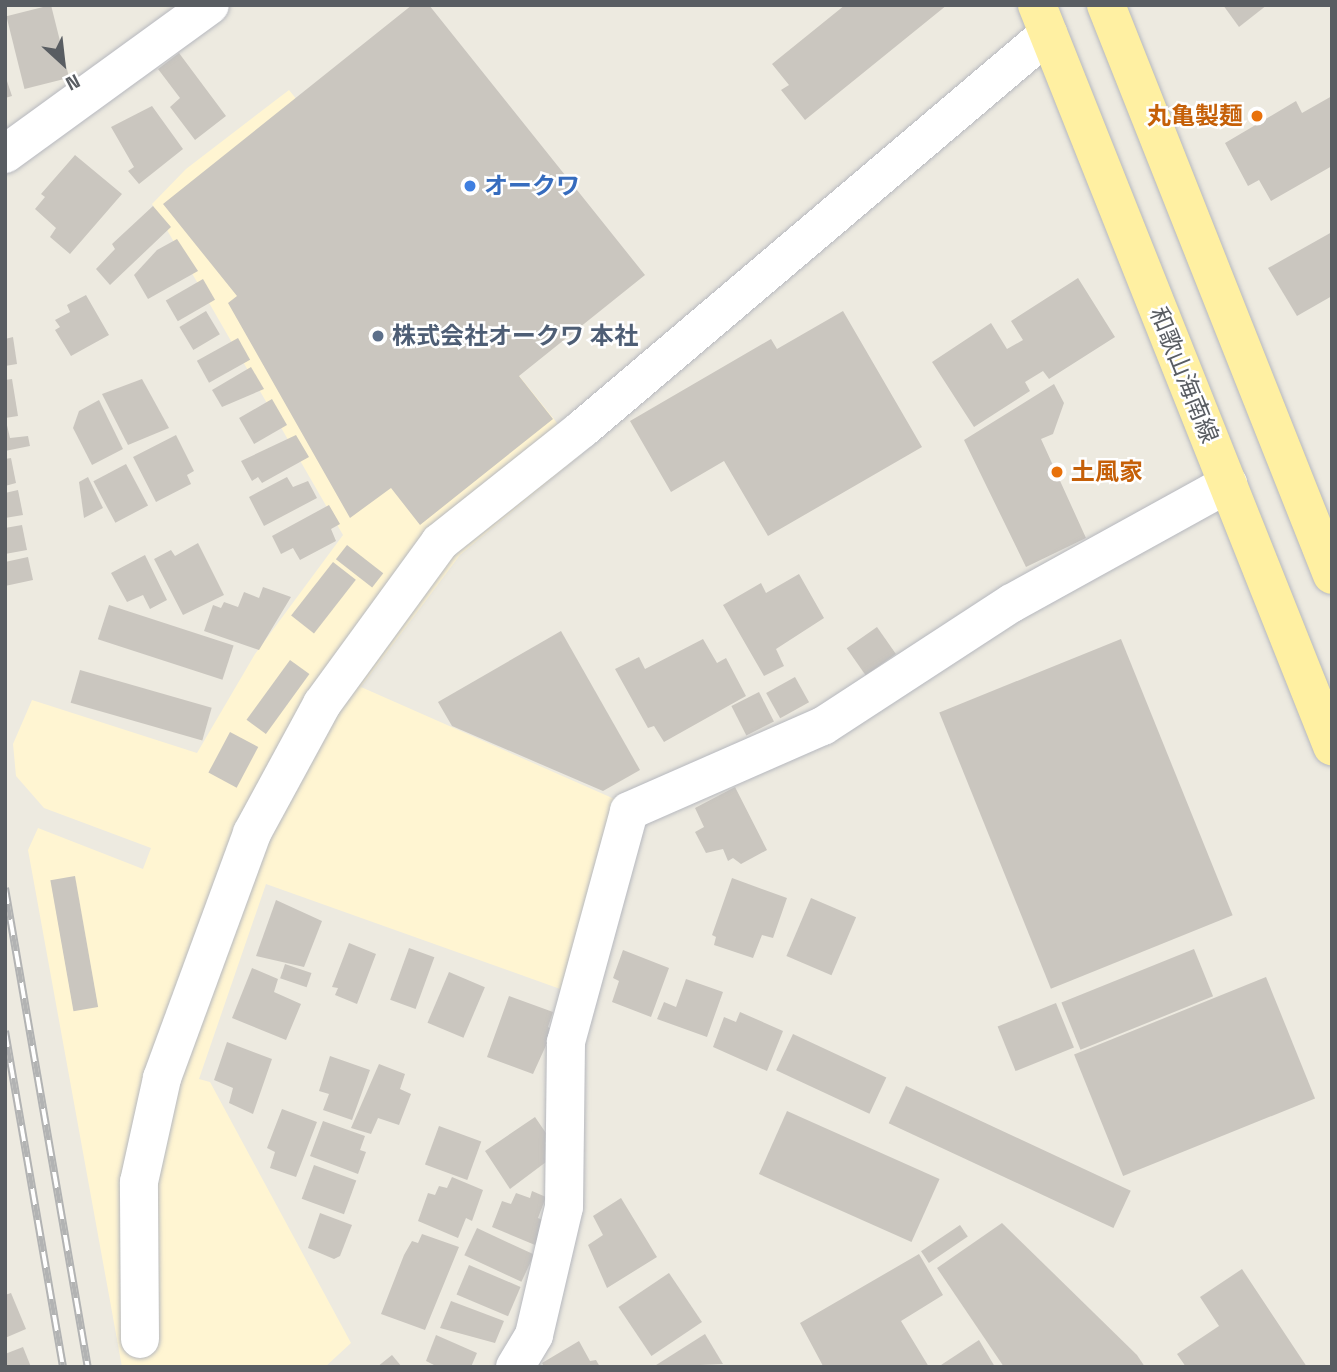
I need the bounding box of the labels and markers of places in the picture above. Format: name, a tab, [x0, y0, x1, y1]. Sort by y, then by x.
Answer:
place label: 丸亀製麺	[1147, 102, 1243, 130]
marker: 丸亀製麺	[1249, 108, 1265, 124]
place label: オークワ	[484, 172, 580, 200]
marker: オークワ	[462, 178, 478, 194]
place label: 株式会社オークワ 本社	[392, 322, 638, 350]
marker: 株式会社オークワ 本社	[370, 328, 386, 344]
place label: 土風家	[1071, 458, 1143, 486]
marker: 土風家	[1049, 464, 1065, 480]

